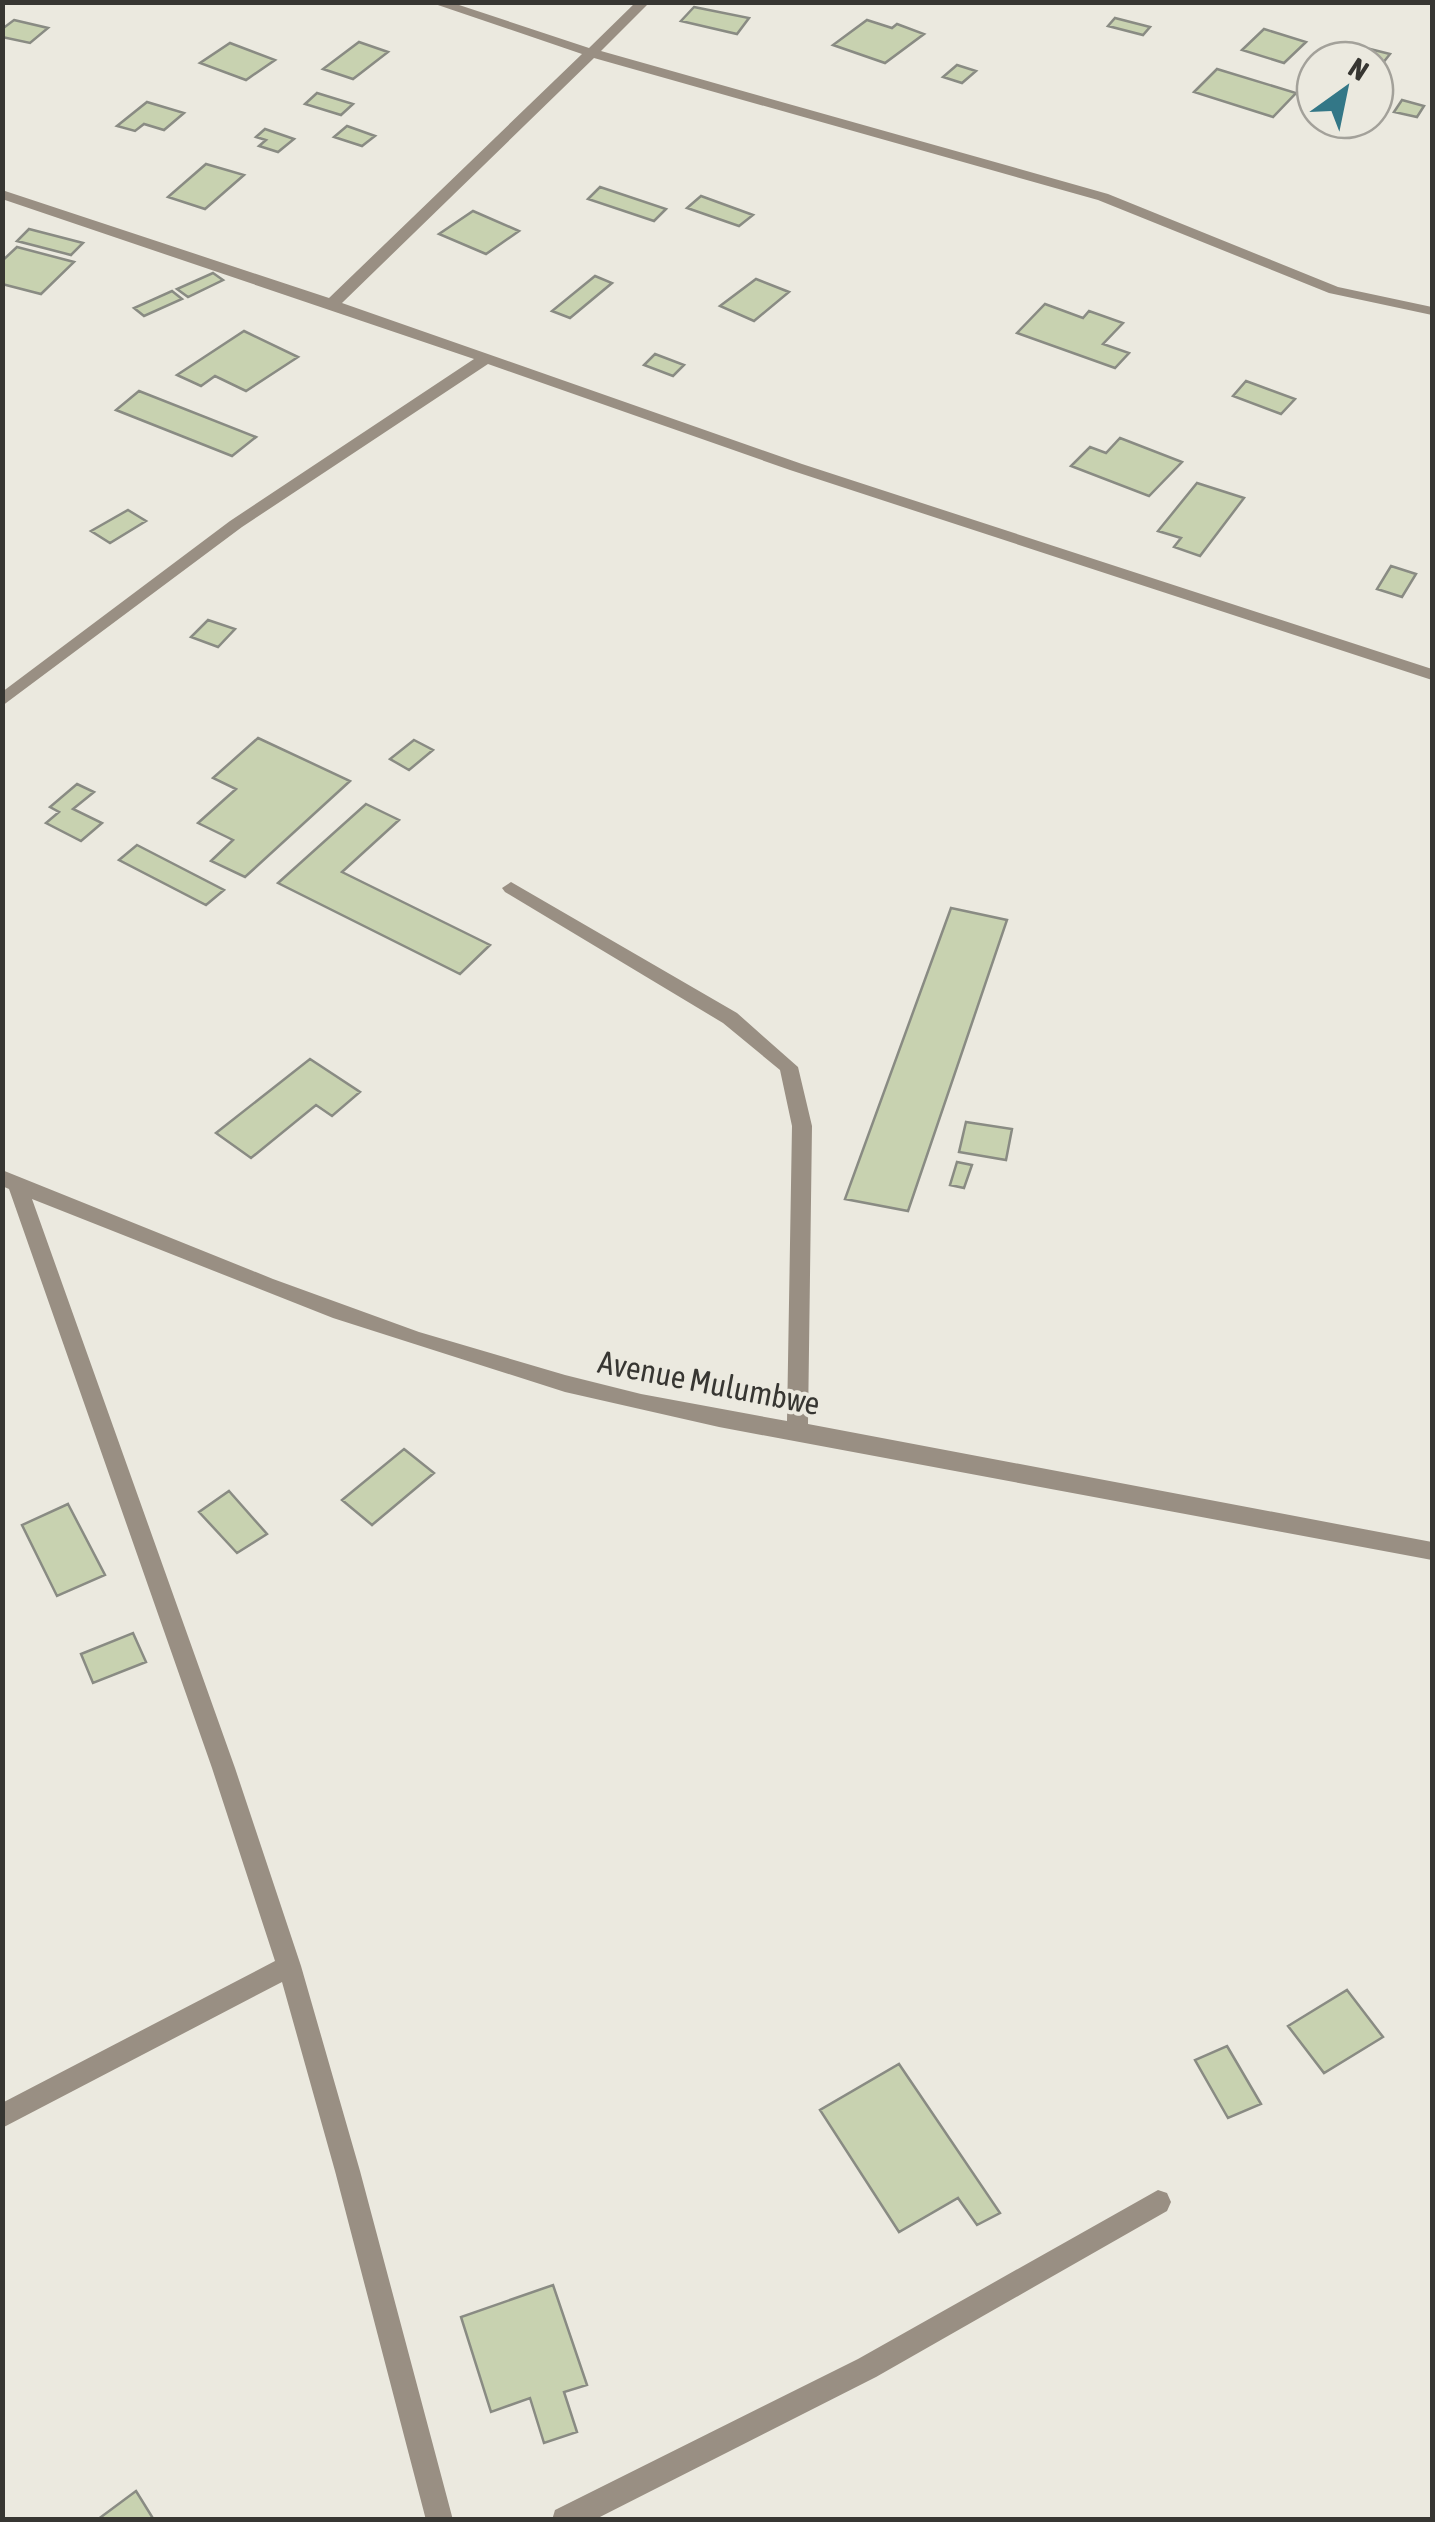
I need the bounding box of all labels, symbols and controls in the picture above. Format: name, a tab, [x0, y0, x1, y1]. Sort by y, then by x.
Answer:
north arrow	[1295, 40, 1395, 140]
text: N	[1343, 51, 1374, 87]
street label: Avenue Mulumbwe	[595, 1343, 823, 1422]

